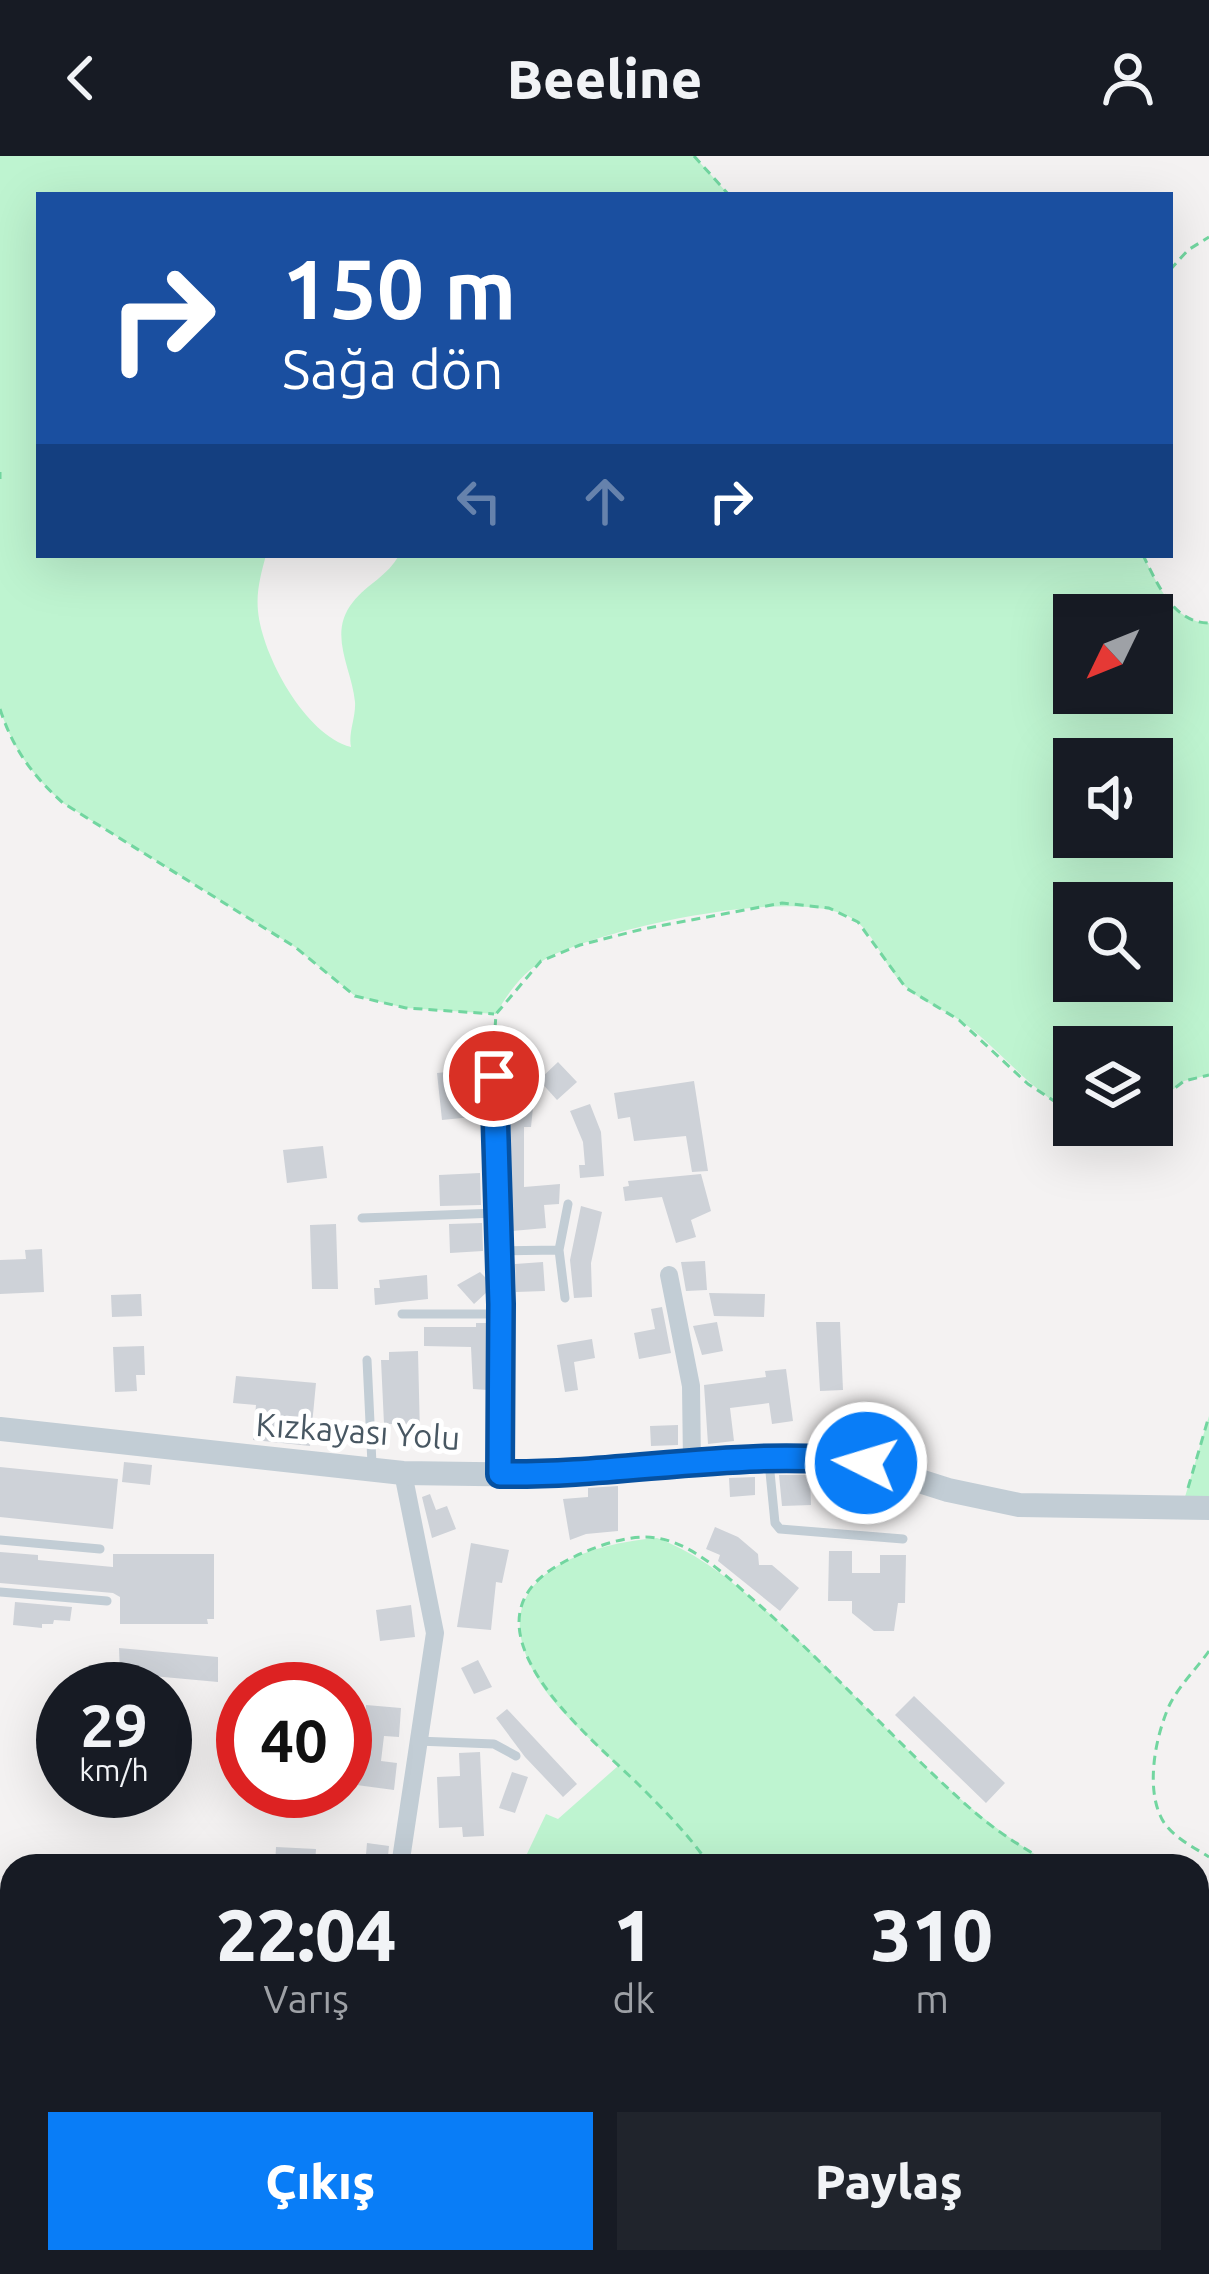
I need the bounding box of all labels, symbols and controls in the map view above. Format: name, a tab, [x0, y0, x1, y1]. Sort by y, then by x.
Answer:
icon: back	[48, 45, 114, 111]
icon: person	[1095, 45, 1161, 111]
text: Beeline	[507, 48, 702, 108]
icon: right	[84, 240, 240, 396]
text: 150 m	[282, 241, 516, 335]
text: Sağa dön	[282, 339, 503, 399]
icon: left	[446, 468, 512, 534]
icon: ahead	[572, 468, 638, 534]
icon: right	[698, 468, 764, 534]
north arrow	[1053, 594, 1173, 714]
map controls	[1053, 594, 1173, 1146]
button: sound	[1053, 738, 1173, 858]
button: search	[1053, 882, 1173, 1002]
pin	[443, 1025, 545, 1127]
button: layers	[1053, 1026, 1173, 1146]
icon: arrive	[461, 1043, 527, 1109]
position arrow	[803, 1400, 929, 1526]
street label: Kızkayası Yolu	[255, 1405, 461, 1456]
speed limit sign: 40	[216, 1662, 372, 1818]
text: 29	[80, 1691, 148, 1758]
text: km/h	[79, 1753, 149, 1787]
text: 22:04	[216, 1894, 396, 1975]
text: 1	[613, 1894, 654, 1975]
text: 310	[871, 1894, 993, 1975]
text: Varış	[264, 1977, 349, 2020]
text: dk	[612, 1977, 655, 2020]
text: m	[915, 1977, 949, 2020]
button: Çıkış	[48, 2112, 593, 2250]
button: Paylaş	[617, 2112, 1161, 2250]

